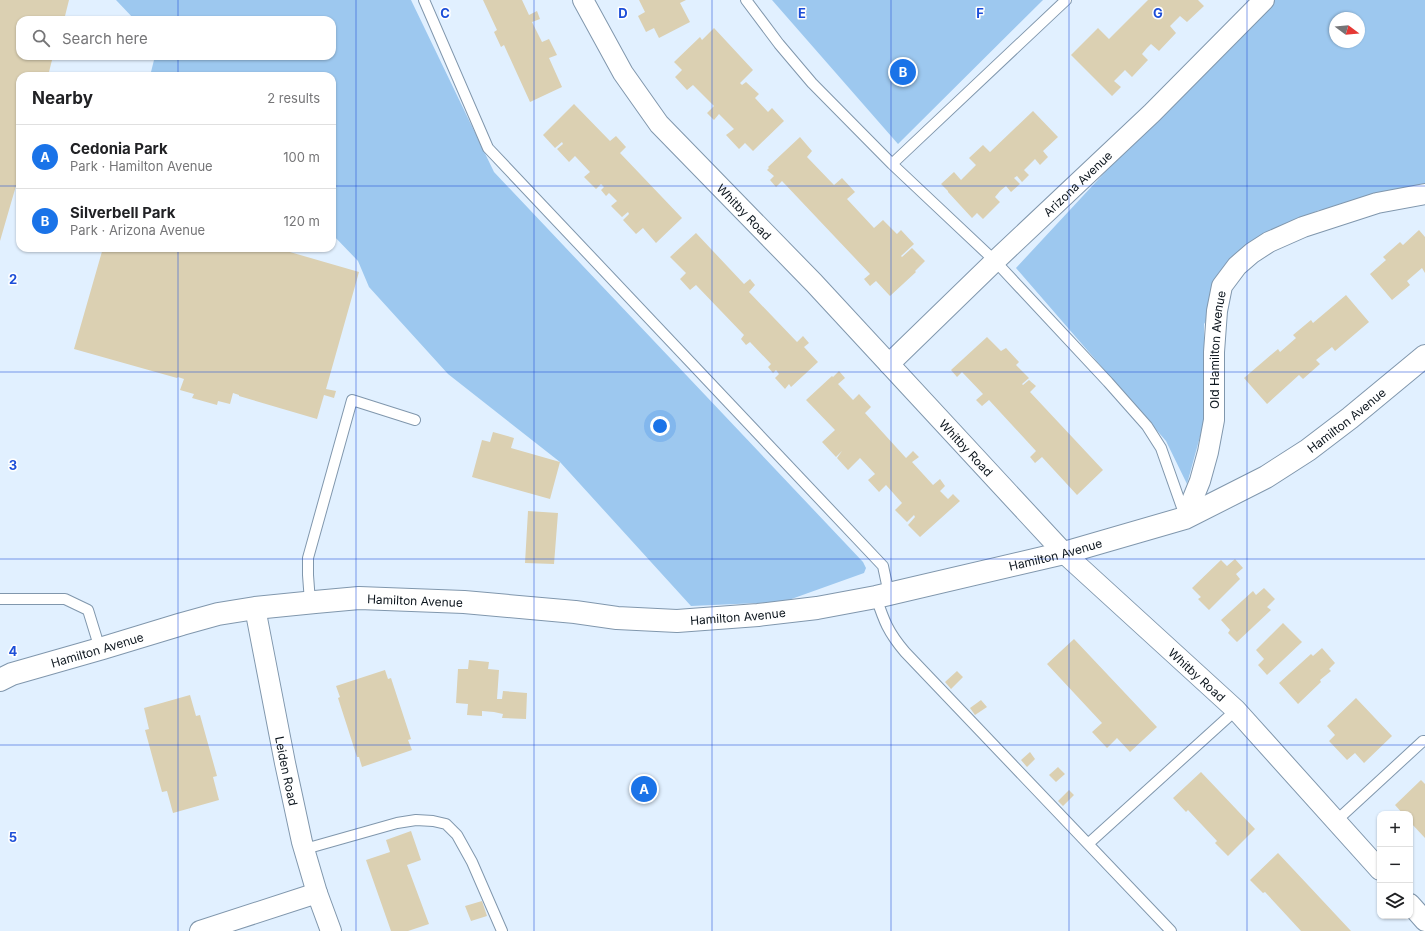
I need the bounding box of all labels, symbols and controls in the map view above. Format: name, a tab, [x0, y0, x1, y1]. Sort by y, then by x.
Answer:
text: C	[440, 5, 450, 21]
text: D	[618, 5, 628, 21]
text: E	[798, 5, 806, 21]
text: F	[976, 5, 984, 21]
text: G	[1153, 5, 1163, 21]
north arrow	[1329, 12, 1365, 48]
search box	[16, 16, 336, 60]
icon: search	[30, 27, 52, 49]
text: Search here	[62, 29, 148, 48]
pin: B	[890, 57, 916, 87]
text: Nearby	[32, 88, 93, 108]
text: 2 results	[267, 90, 320, 106]
text: Cedonia Park	[70, 139, 168, 158]
street label: Arizona Avenue	[1040, 147, 1115, 219]
text: A	[40, 149, 50, 165]
text: 100 m	[283, 149, 320, 165]
text: Park · Hamilton Avenue	[70, 158, 213, 174]
street label: Whitby Road	[714, 181, 775, 243]
text: Silverbell Park	[70, 203, 175, 222]
text: B	[41, 213, 49, 229]
text: 120 m	[284, 213, 320, 229]
text: Park · Arizona Avenue	[70, 222, 205, 238]
text: 2	[9, 271, 17, 287]
street label: Old Hamilton Avenue	[1206, 289, 1228, 409]
street label: Hamilton Avenue	[1304, 384, 1388, 456]
your location	[650, 416, 670, 436]
street label: Whitby Road	[936, 416, 996, 479]
text: 3	[9, 457, 17, 473]
street label: Hamilton Avenue	[1007, 535, 1104, 573]
street label: Hamilton Avenue	[367, 591, 463, 609]
street label: Hamilton Avenue	[690, 604, 786, 628]
street label: Hamilton Avenue	[49, 629, 145, 670]
text: 4	[9, 643, 18, 659]
street label: Whitby Road	[1166, 645, 1229, 704]
street label: Leiden Road	[272, 735, 301, 807]
pin: A	[631, 774, 657, 804]
map controls	[1377, 811, 1413, 919]
button: +	[1377, 811, 1413, 847]
text: 5	[9, 829, 17, 845]
button: −	[1377, 847, 1413, 883]
button: layers	[1377, 883, 1413, 919]

